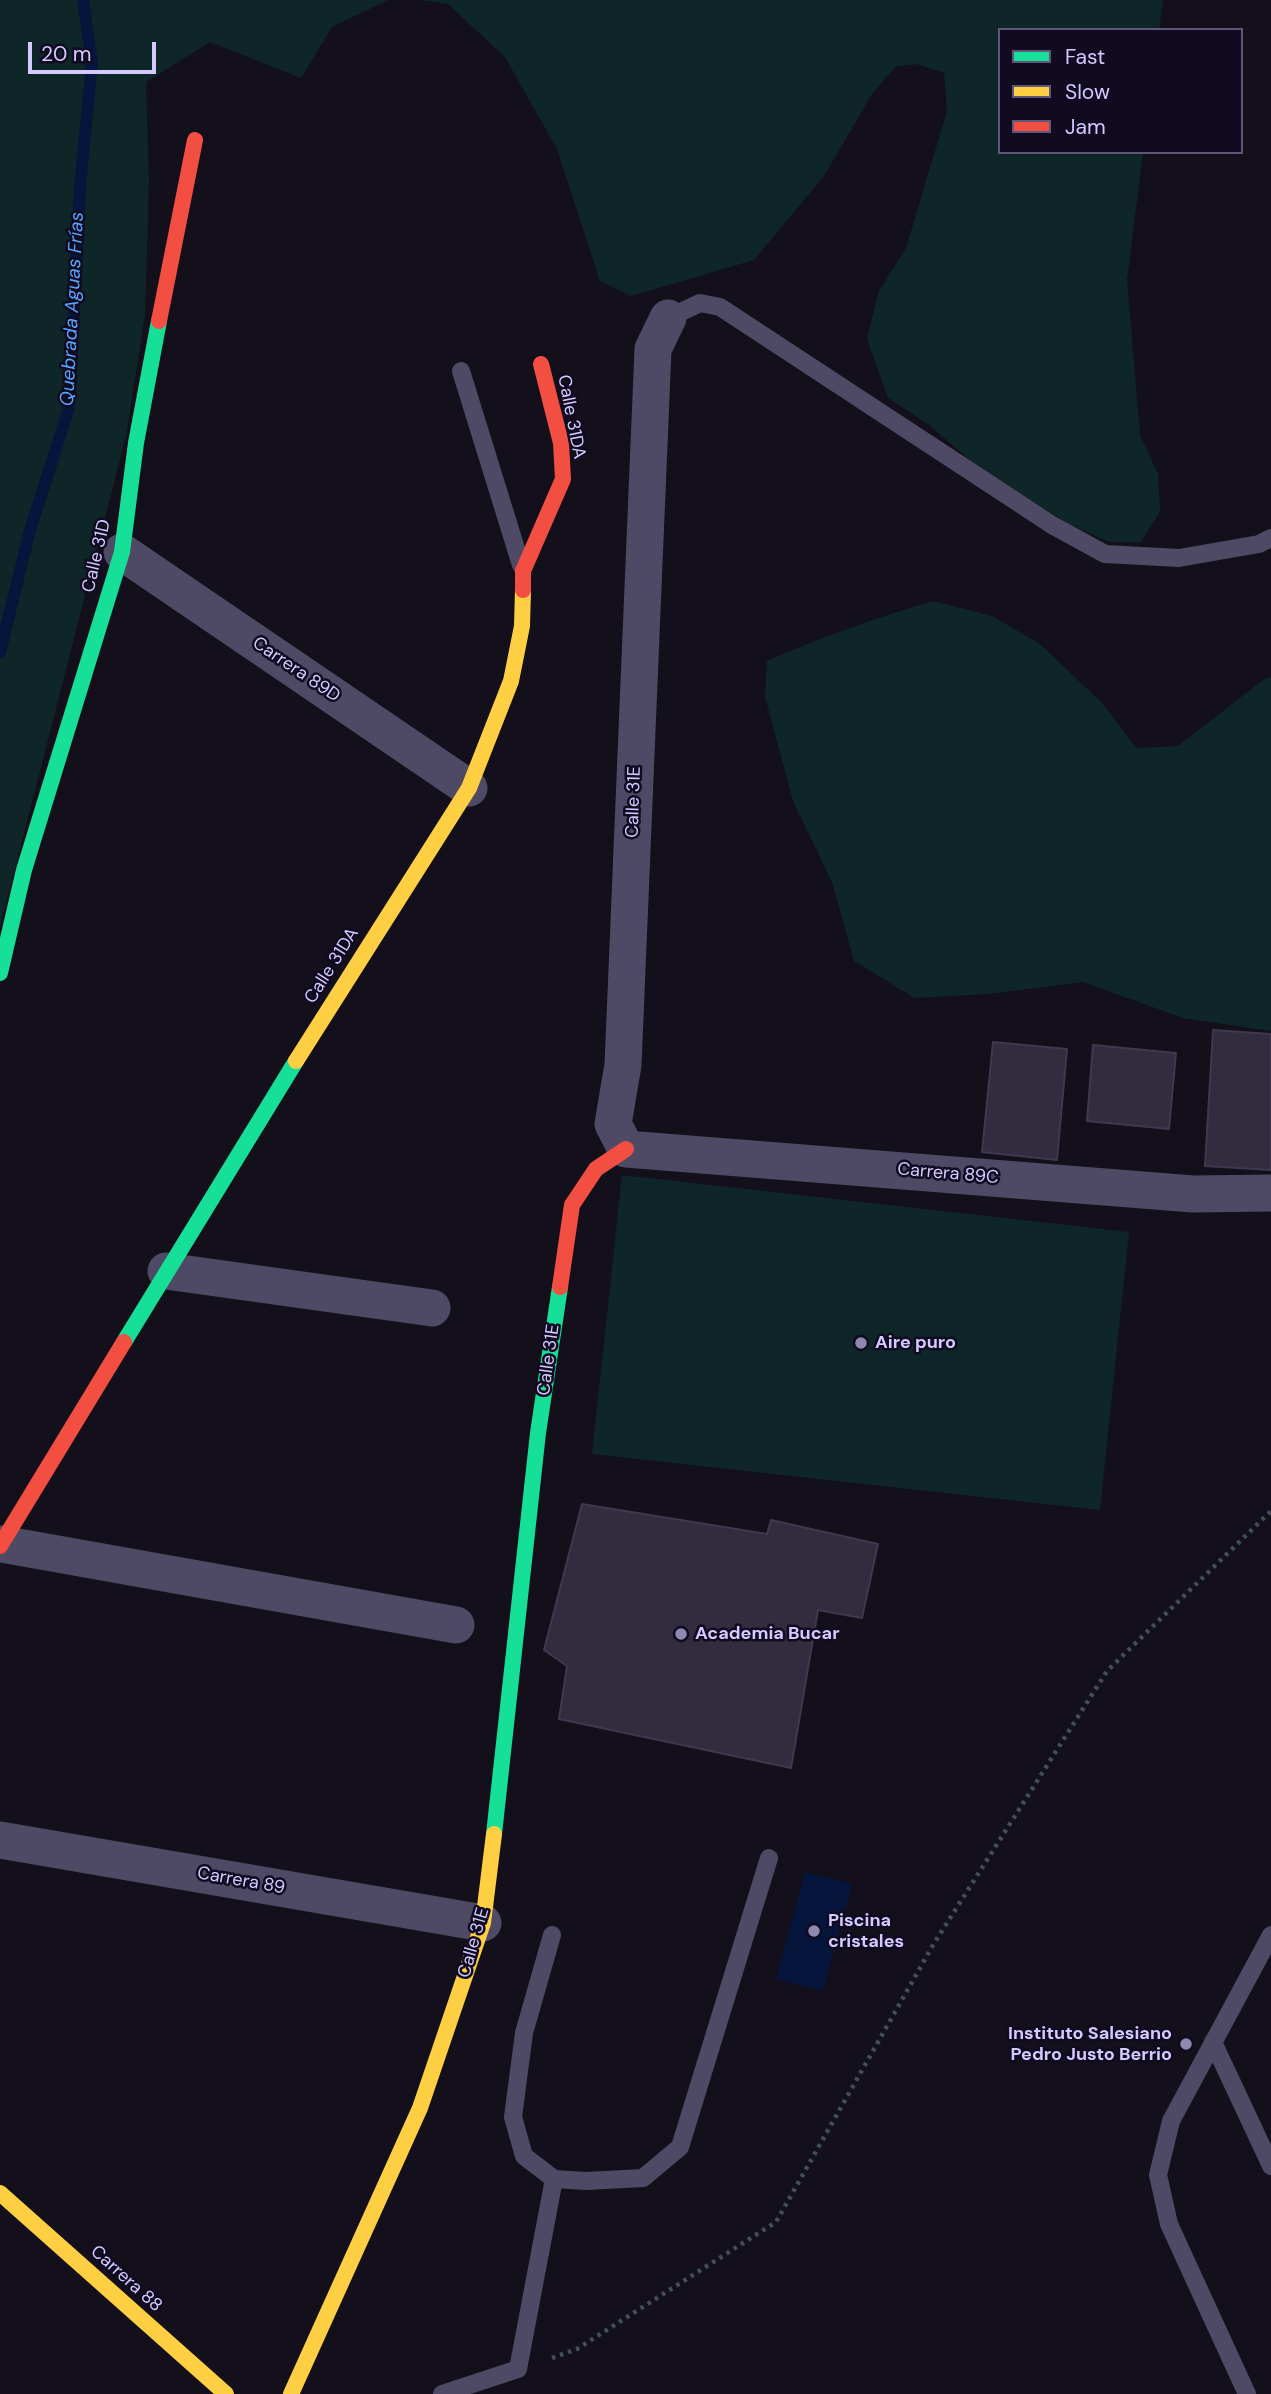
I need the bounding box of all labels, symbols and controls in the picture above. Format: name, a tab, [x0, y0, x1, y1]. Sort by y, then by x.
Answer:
scale bar	[32, 28, 159, 72]
legend	[998, 28, 1243, 154]
text: 20 m	[41, 40, 92, 68]
text: Fast	[1065, 43, 1105, 71]
text: Slow	[1065, 78, 1110, 106]
text: Jam	[1065, 113, 1106, 141]
water label: Quebrada Aguas Frías	[57, 211, 89, 407]
street label: Calle 31DA	[552, 373, 590, 461]
street label: Calle 31D	[78, 517, 116, 595]
street label: Carrera 89D	[248, 633, 344, 707]
street label: Calle 31E	[622, 766, 646, 838]
street label: Calle 31DA	[300, 924, 364, 1008]
street label: Carrera 89C	[896, 1159, 1000, 1189]
street label: Calle 31E	[533, 1323, 565, 1397]
place label: Aire puro	[875, 1332, 956, 1354]
marker: Aire puro	[853, 1335, 869, 1351]
place label: Academia Bucar	[695, 1623, 840, 1645]
marker: Academia Bucar	[673, 1626, 689, 1642]
street label: Carrera 89	[195, 1863, 287, 1899]
street label: Calle 31E	[454, 1905, 494, 1981]
place label: Piscina cristales	[828, 1910, 904, 1952]
marker: Piscina cristales	[806, 1923, 822, 1939]
place label: Instituto Salesiano Pedro Justo Berrio	[1008, 2023, 1172, 2066]
marker: Instituto Salesiano Pedro Justo Berrio	[1178, 2036, 1194, 2052]
street label: Carrera 88	[86, 2241, 166, 2317]

